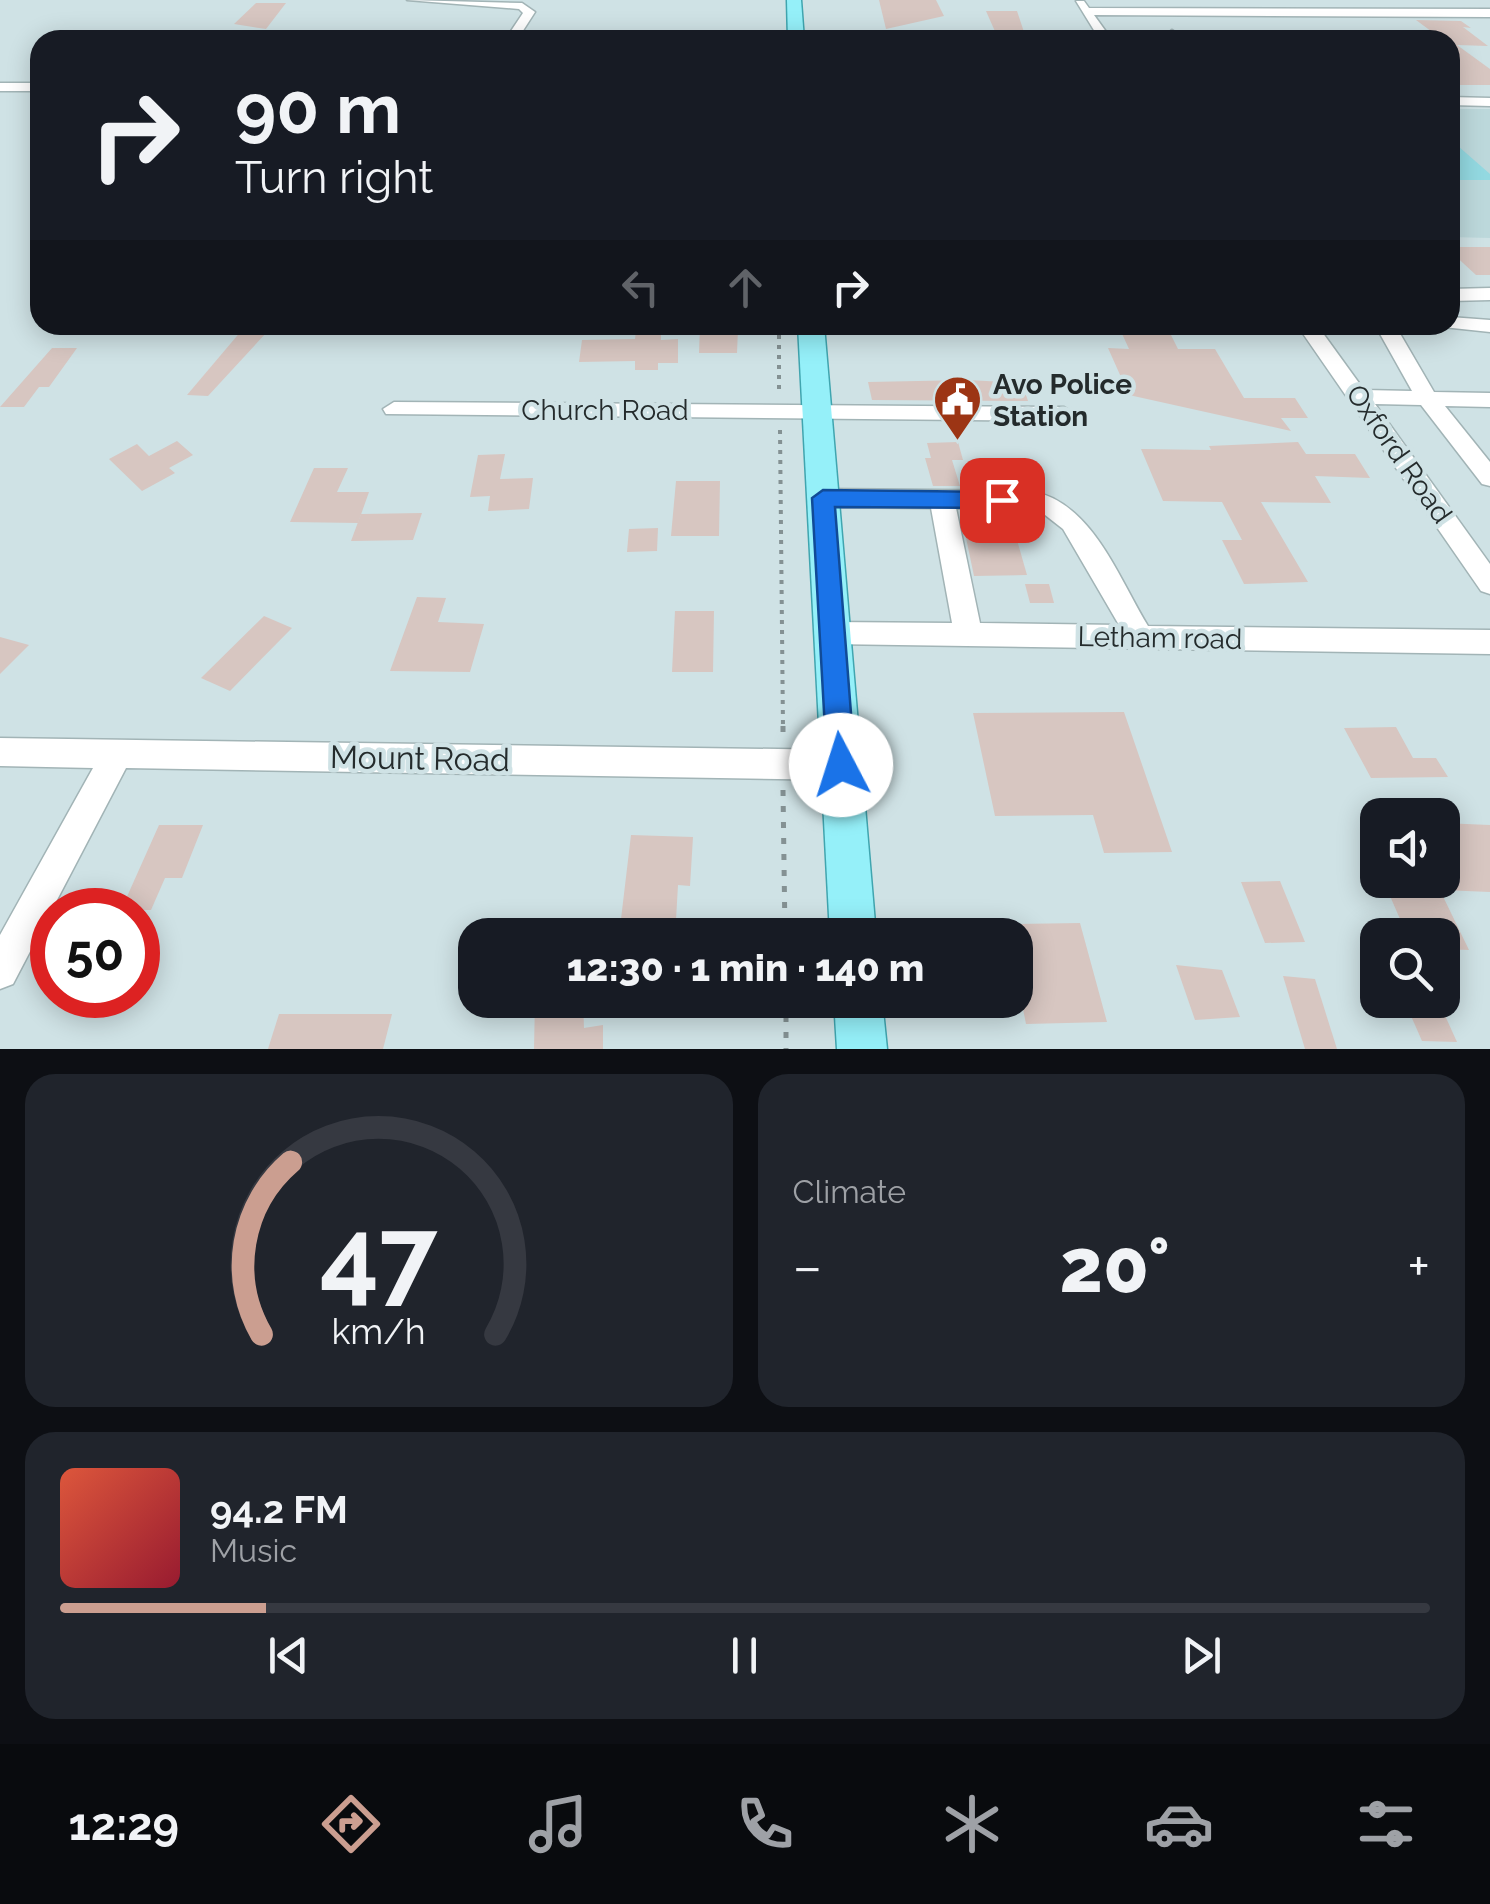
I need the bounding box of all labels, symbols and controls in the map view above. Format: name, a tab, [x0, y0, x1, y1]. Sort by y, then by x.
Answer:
text: 90 m	[235, 67, 401, 149]
icon: right	[70, 70, 200, 200]
text: Turn right	[235, 151, 433, 204]
icon: left	[613, 260, 668, 315]
icon: ahead	[718, 260, 773, 315]
icon: right	[823, 260, 878, 315]
place label: Avo Police Station	[993, 368, 1132, 433]
public building icon: Avo Police Station	[932, 374, 984, 442]
street label: Oxford Road	[1339, 378, 1459, 530]
street label: Church Road	[521, 394, 689, 427]
pin	[960, 458, 1045, 543]
icon: arrive	[975, 473, 1030, 528]
street label: Letham road	[1077, 620, 1243, 656]
position arrow	[789, 713, 893, 817]
street label: Mount Road	[330, 738, 510, 778]
map controls	[1360, 798, 1460, 1018]
button: sound	[1360, 798, 1460, 898]
speed limit sign: 50	[30, 888, 160, 1018]
button: search	[1360, 918, 1460, 1018]
text: 12:30 · 1 min · 140 m	[567, 945, 924, 990]
text: Climate	[793, 1173, 906, 1210]
text: 47	[320, 1194, 438, 1316]
text: 20°	[1059, 1221, 1170, 1310]
text: −	[793, 1234, 822, 1299]
text: +	[1407, 1234, 1430, 1299]
text: km/h	[332, 1310, 426, 1352]
text: 94.2 FM	[210, 1487, 348, 1532]
text: Music	[210, 1532, 297, 1569]
icon: previous	[261, 1628, 316, 1683]
icon: pause	[717, 1628, 772, 1683]
icon: next	[1174, 1628, 1229, 1683]
icon: directions	[316, 1789, 386, 1859]
icon: music	[523, 1789, 593, 1859]
icon: phone	[730, 1789, 800, 1859]
icon: climate	[937, 1789, 1007, 1859]
icon: car	[1144, 1789, 1214, 1859]
icon: filters	[1351, 1789, 1421, 1859]
text: 12:29	[69, 1798, 179, 1851]

